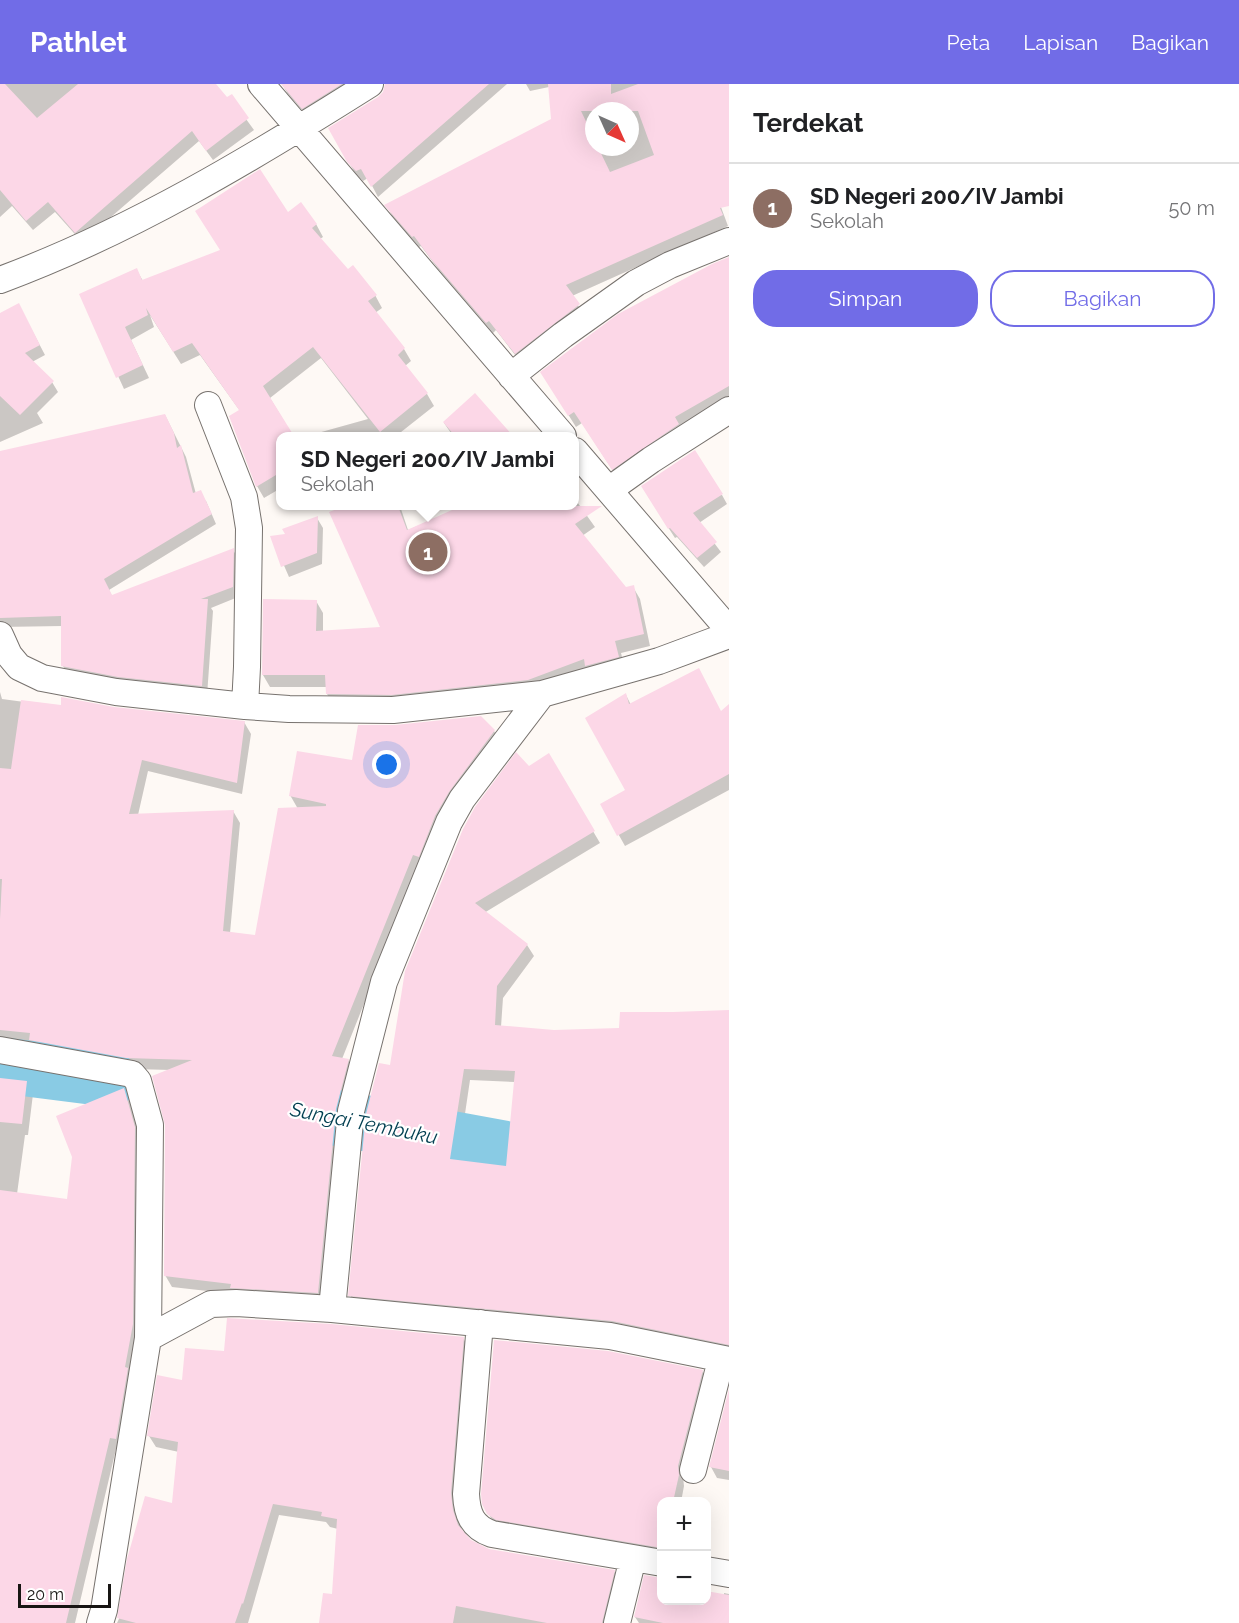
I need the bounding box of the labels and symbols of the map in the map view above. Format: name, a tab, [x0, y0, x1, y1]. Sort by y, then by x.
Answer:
north arrow	[585, 102, 639, 156]
pin: 1	[408, 530, 448, 574]
your location	[372, 750, 401, 779]
water label: Sungai Tembuku	[287, 1097, 440, 1149]
scale bar	[18, 1581, 111, 1608]

